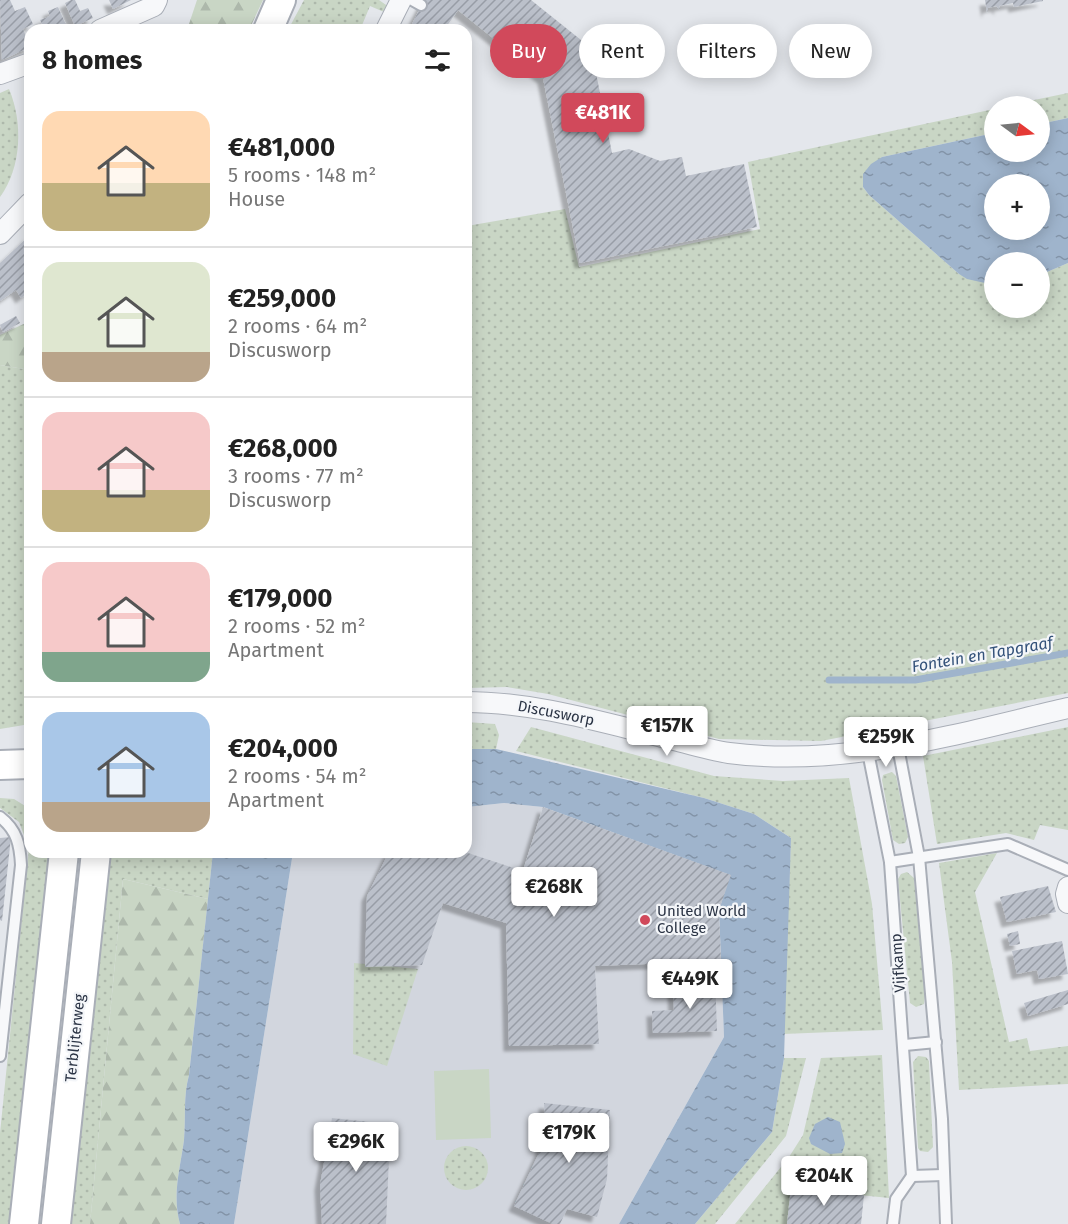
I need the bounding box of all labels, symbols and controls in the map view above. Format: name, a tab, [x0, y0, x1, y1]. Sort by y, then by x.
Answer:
chip: Buy	[490, 24, 567, 78]
chip: Rent	[579, 24, 665, 78]
chip: Filters	[677, 24, 777, 78]
chip: New	[789, 24, 872, 78]
icon: filters	[421, 44, 454, 77]
text: 8 homes	[42, 45, 142, 76]
pin: €481K	[561, 93, 645, 144]
north arrow	[984, 96, 1050, 162]
map controls	[984, 96, 1050, 318]
text: €481K	[575, 100, 631, 124]
text: €481,000	[228, 132, 335, 163]
icon: home	[90, 135, 162, 207]
text: 5 rooms · 148 m²	[228, 163, 376, 187]
button: +	[984, 174, 1050, 240]
text: House	[228, 187, 285, 211]
button: −	[984, 252, 1050, 318]
text: €259,000	[228, 283, 336, 314]
icon: home	[90, 286, 162, 358]
text: 2 rooms · 64 m²	[228, 314, 367, 338]
text: Discusworp	[228, 338, 332, 362]
text: €268,000	[228, 433, 338, 464]
icon: home	[90, 436, 162, 508]
text: 3 rooms · 77 m²	[228, 464, 364, 488]
text: Discusworp	[228, 488, 332, 512]
text: €179,000	[228, 583, 333, 614]
icon: home	[90, 586, 162, 658]
text: 2 rooms · 52 m²	[228, 614, 366, 638]
water label: Fontein en Tapgraaf	[910, 632, 1057, 676]
text: Apartment	[228, 638, 324, 662]
street label: Discusworp	[516, 697, 596, 729]
pin: €157K	[625, 706, 709, 757]
text: €157K	[641, 713, 693, 737]
pin: €259K	[844, 717, 928, 768]
text: €259K	[858, 724, 914, 748]
text: €204,000	[228, 733, 338, 764]
icon: home	[90, 736, 162, 808]
text: 2 rooms · 54 m²	[228, 764, 367, 788]
text: Apartment	[228, 788, 324, 812]
pin: €268K	[512, 867, 596, 918]
text: €268K	[525, 874, 583, 898]
place label: United World College	[657, 902, 746, 937]
marker: United World College	[638, 913, 652, 927]
street label: Vijfkamp	[887, 933, 909, 993]
pin: €449K	[648, 959, 732, 1010]
text: €449K	[661, 966, 719, 990]
street label: Terblijterweg	[61, 993, 89, 1083]
pin: €179K	[527, 1113, 611, 1164]
text: €179K	[542, 1120, 596, 1144]
pin: €296K	[314, 1122, 398, 1173]
text: €296K	[328, 1129, 384, 1153]
pin: €204K	[782, 1156, 866, 1207]
text: €204K	[795, 1163, 853, 1187]

